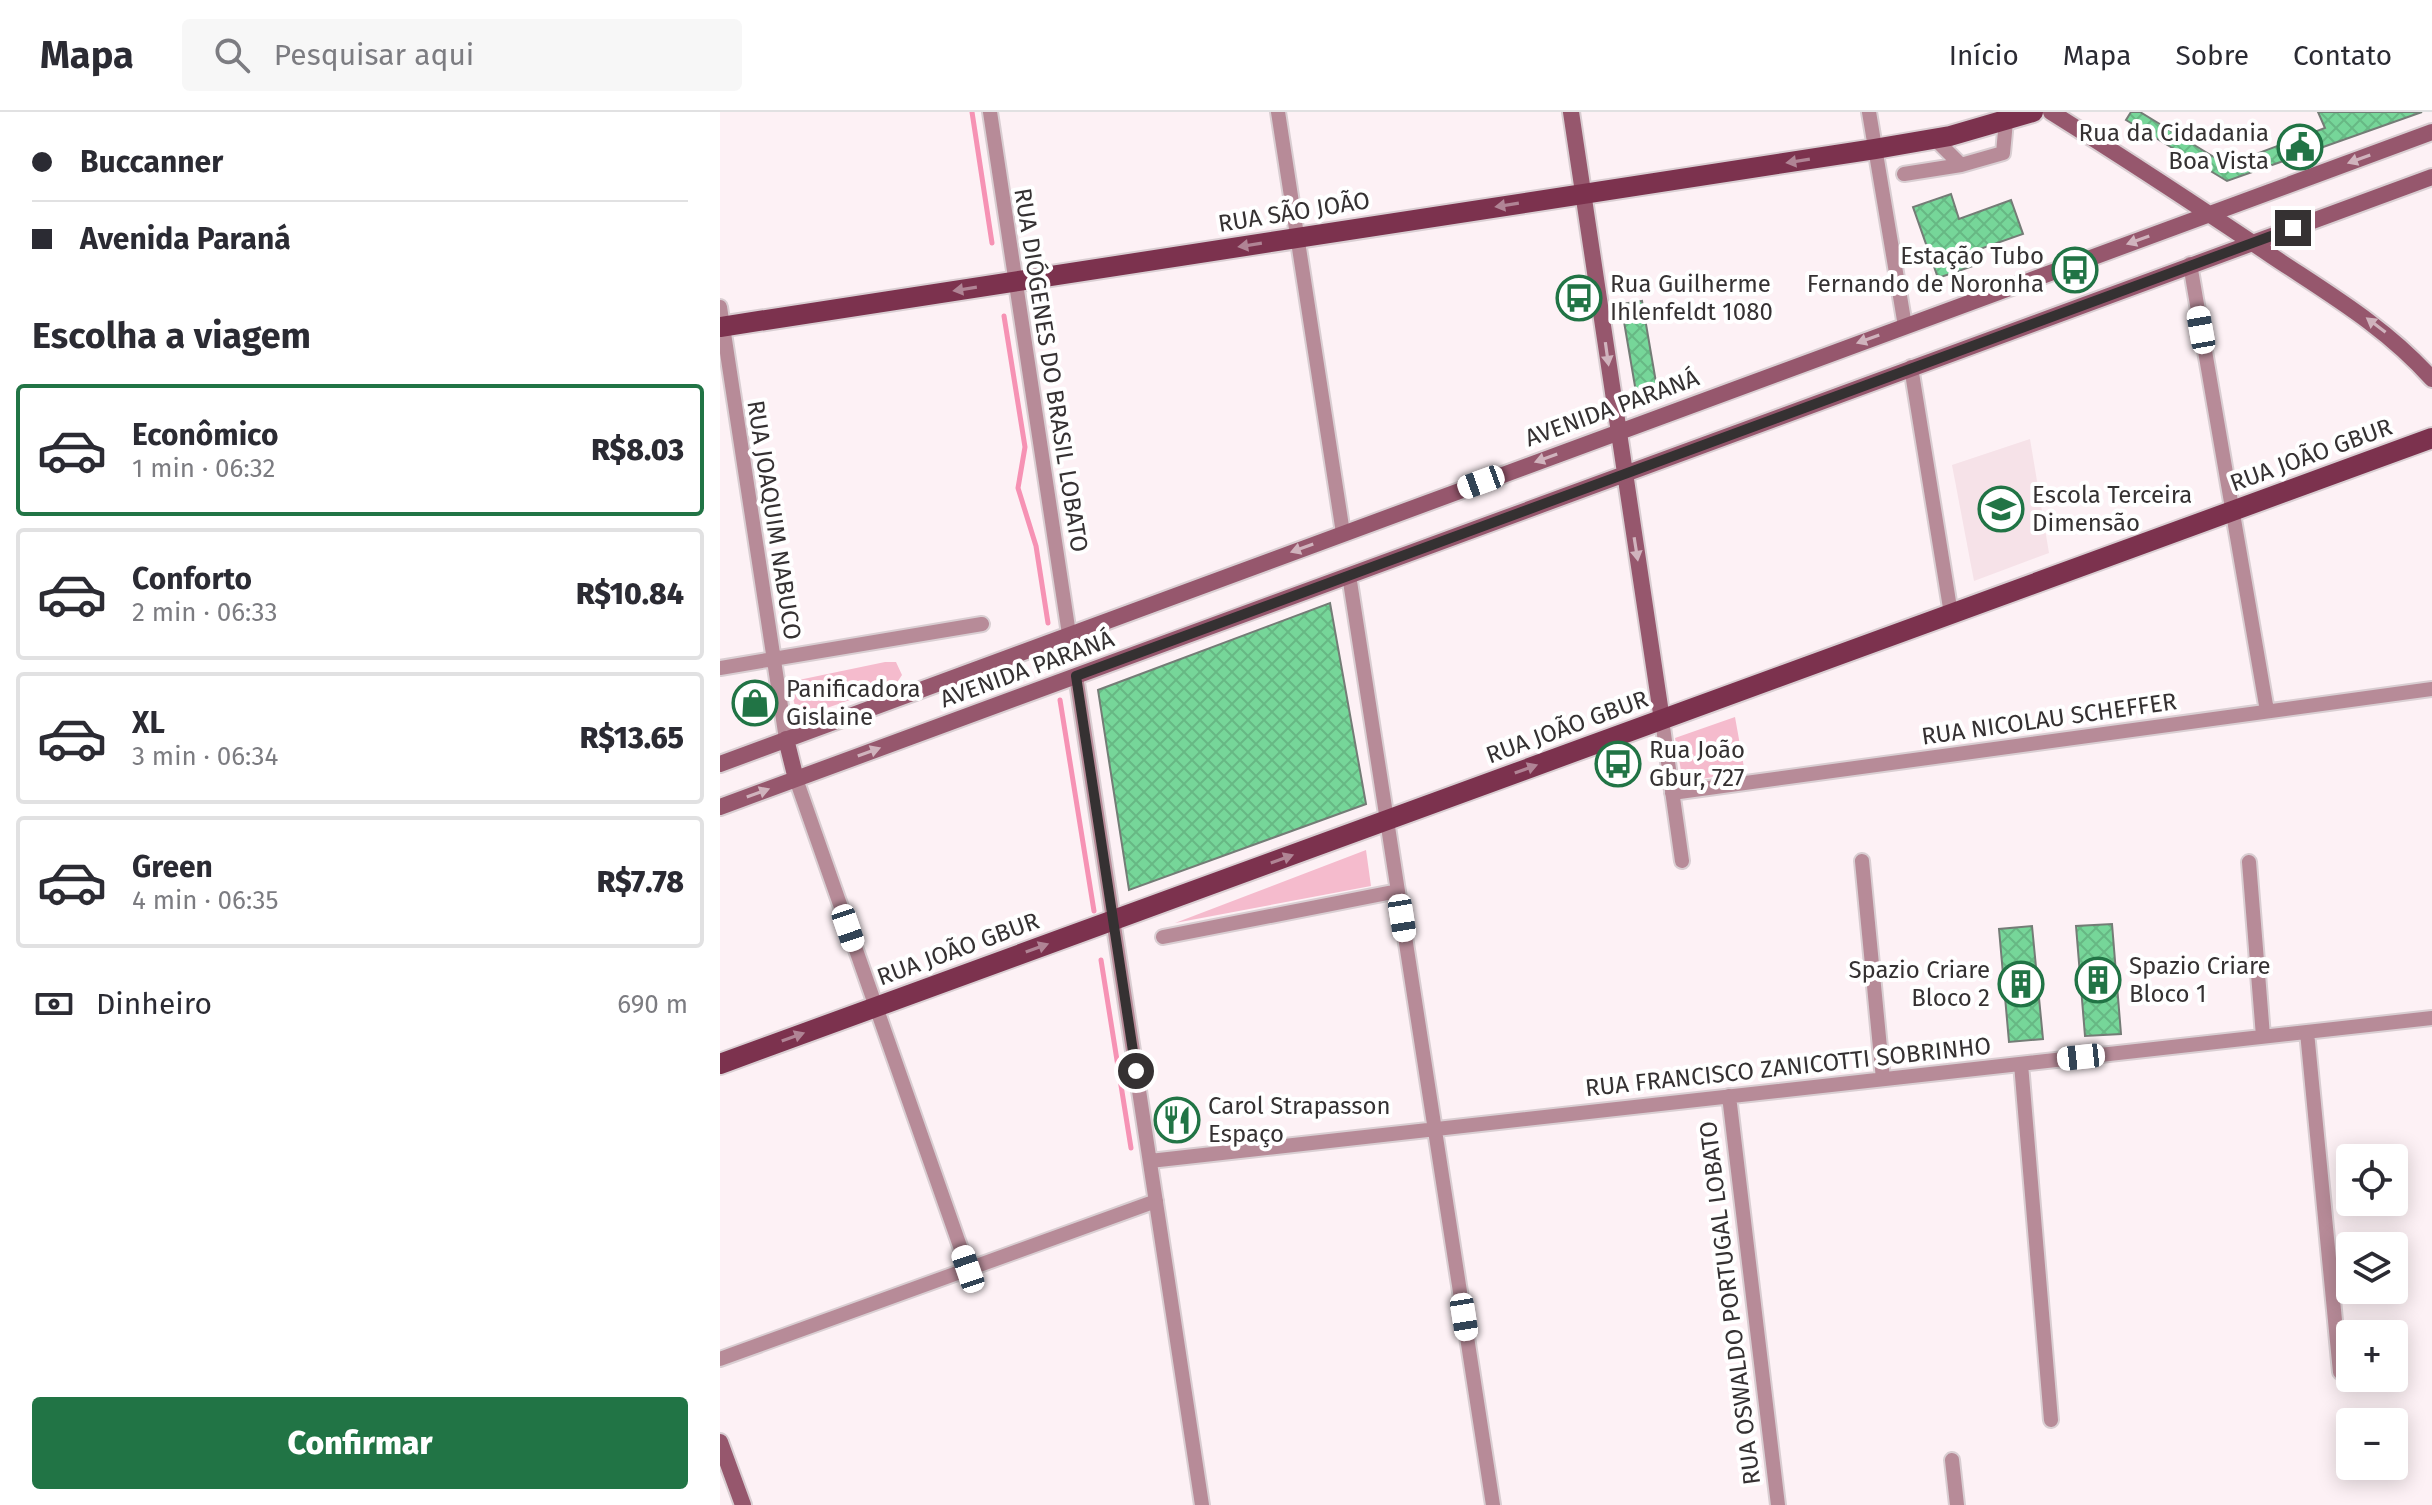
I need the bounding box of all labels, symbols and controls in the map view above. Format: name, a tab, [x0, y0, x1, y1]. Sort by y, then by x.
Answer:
search box	[182, 19, 742, 91]
text: Mapa	[40, 32, 134, 78]
icon: search	[210, 33, 254, 77]
text: Pesquisar aqui	[274, 37, 474, 73]
text: Início	[1949, 39, 2019, 72]
text: Mapa	[2063, 39, 2131, 72]
text: Sobre	[2175, 39, 2249, 72]
text: Contato	[2293, 39, 2392, 72]
place label: Rua da Cidadania Boa Vista	[2078, 119, 2269, 175]
public building icon: Rua da Cidadania Boa Vista	[2276, 123, 2324, 171]
text: Buccanner	[80, 144, 223, 180]
one-way arrow	[2347, 153, 2371, 166]
one-way arrow	[1785, 155, 1810, 168]
street label: RUA DIÓGENES DO BRASIL LOBATO	[1008, 186, 1095, 554]
street label: RUA SÃO JOÃO	[1216, 186, 1372, 238]
one-way arrow	[1494, 200, 1519, 212]
route end	[2275, 210, 2311, 246]
text: Avenida Paraná	[80, 221, 291, 257]
one-way arrow	[2126, 234, 2150, 247]
one-way arrow	[1237, 239, 1262, 252]
place label: Estação Tubo Fernando de Noronha	[1807, 242, 2044, 298]
bus stop icon: Estação Tubo Fernando de Noronha	[2051, 246, 2099, 294]
place label: Rua Guilherme Ihlenfeldt 1080	[1610, 270, 1773, 326]
bus stop icon: Rua Guilherme Ihlenfeldt 1080	[1555, 274, 1603, 322]
one-way arrow	[952, 283, 977, 296]
car	[2185, 304, 2217, 356]
text: Escolha a viagem	[32, 314, 311, 358]
one-way arrow	[2366, 317, 2386, 333]
one-way arrow	[1856, 334, 1880, 346]
one-way arrow	[1601, 342, 1614, 367]
street label: AVENIDA PARANÁ	[1521, 363, 1703, 452]
street label: RUA JOAQUIM NABUCO	[741, 398, 807, 642]
street label: RUA JOÃO GBUR	[2226, 413, 2396, 497]
icon: car	[36, 414, 108, 486]
text: Econômico	[132, 417, 278, 453]
text: R$8.03	[591, 432, 684, 468]
text: 1 min · 06:32	[132, 453, 275, 484]
one-way arrow	[1534, 453, 1558, 465]
car	[1454, 463, 1508, 501]
place label: Escola Terceira Dimensão	[2032, 481, 2192, 537]
school or university icon: Escola Terceira Dimensão	[1977, 485, 2025, 533]
one-way arrow	[1630, 537, 1643, 562]
one-way arrow	[1290, 543, 1314, 555]
icon: car	[36, 558, 108, 630]
text: Conforto	[132, 561, 252, 597]
text: R$10.84	[576, 576, 684, 612]
text: 2 min · 06:33	[132, 597, 277, 628]
street label: AVENIDA PARANÁ	[936, 624, 1118, 713]
place label: Panificadora Gislaine	[786, 675, 920, 731]
shop icon: Panificadora Gislaine	[731, 679, 779, 727]
street label: RUA JOÃO GBUR	[1482, 685, 1652, 769]
street label: RUA NICOLAU SCHEFFER	[1920, 687, 2178, 751]
icon: car	[36, 702, 108, 774]
text: XL	[132, 705, 165, 741]
text: R$13.65	[580, 720, 684, 756]
place label: Rua João Gbur, 727	[1649, 736, 1745, 792]
bus stop icon: Rua João Gbur, 727	[1594, 740, 1642, 788]
text: 3 min · 06:34	[132, 741, 278, 772]
one-way arrow	[857, 745, 881, 758]
one-way arrow	[1514, 763, 1538, 775]
one-way arrow	[746, 786, 770, 799]
icon: car	[36, 846, 108, 918]
text: Green	[132, 849, 213, 885]
one-way arrow	[1270, 852, 1294, 864]
text: R$7.78	[597, 864, 684, 900]
text: 4 min · 06:35	[132, 885, 278, 916]
car	[1386, 892, 1418, 944]
car	[829, 901, 867, 955]
street label: RUA JOÃO GBUR	[873, 907, 1043, 991]
one-way arrow	[1026, 941, 1050, 954]
place label: Spazio Criare Bloco 1	[2129, 952, 2271, 1008]
place label: Spazio Criare Bloco 2	[1848, 956, 1990, 1012]
building icon: Spazio Criare Bloco 1	[2074, 956, 2122, 1004]
building icon: Spazio Criare Bloco 2	[1997, 960, 2045, 1008]
icon: cash	[32, 982, 76, 1026]
text: Dinheiro	[96, 986, 212, 1022]
text: 690 m	[617, 989, 688, 1020]
one-way arrow	[781, 1030, 805, 1043]
street label: RUA FRANCISCO ZANICOTTI SOBRINHO	[1584, 1032, 1992, 1102]
car	[2056, 1043, 2106, 1071]
route start	[1118, 1053, 1154, 1089]
place label: Carol Strapasson Espaço	[1208, 1092, 1391, 1148]
restaurant icon: Carol Strapasson Espaço	[1153, 1096, 1201, 1144]
street label: RUA OSWALDO PORTUGAL LOBATO	[1694, 1120, 1766, 1486]
map controls	[2336, 1144, 2408, 1480]
button: locate	[2336, 1144, 2408, 1216]
button: layers	[2336, 1232, 2408, 1304]
car	[949, 1242, 987, 1296]
car	[1448, 1291, 1480, 1343]
button: +	[2336, 1320, 2408, 1392]
button: Confirmar	[32, 1397, 688, 1489]
button: −	[2336, 1408, 2408, 1480]

